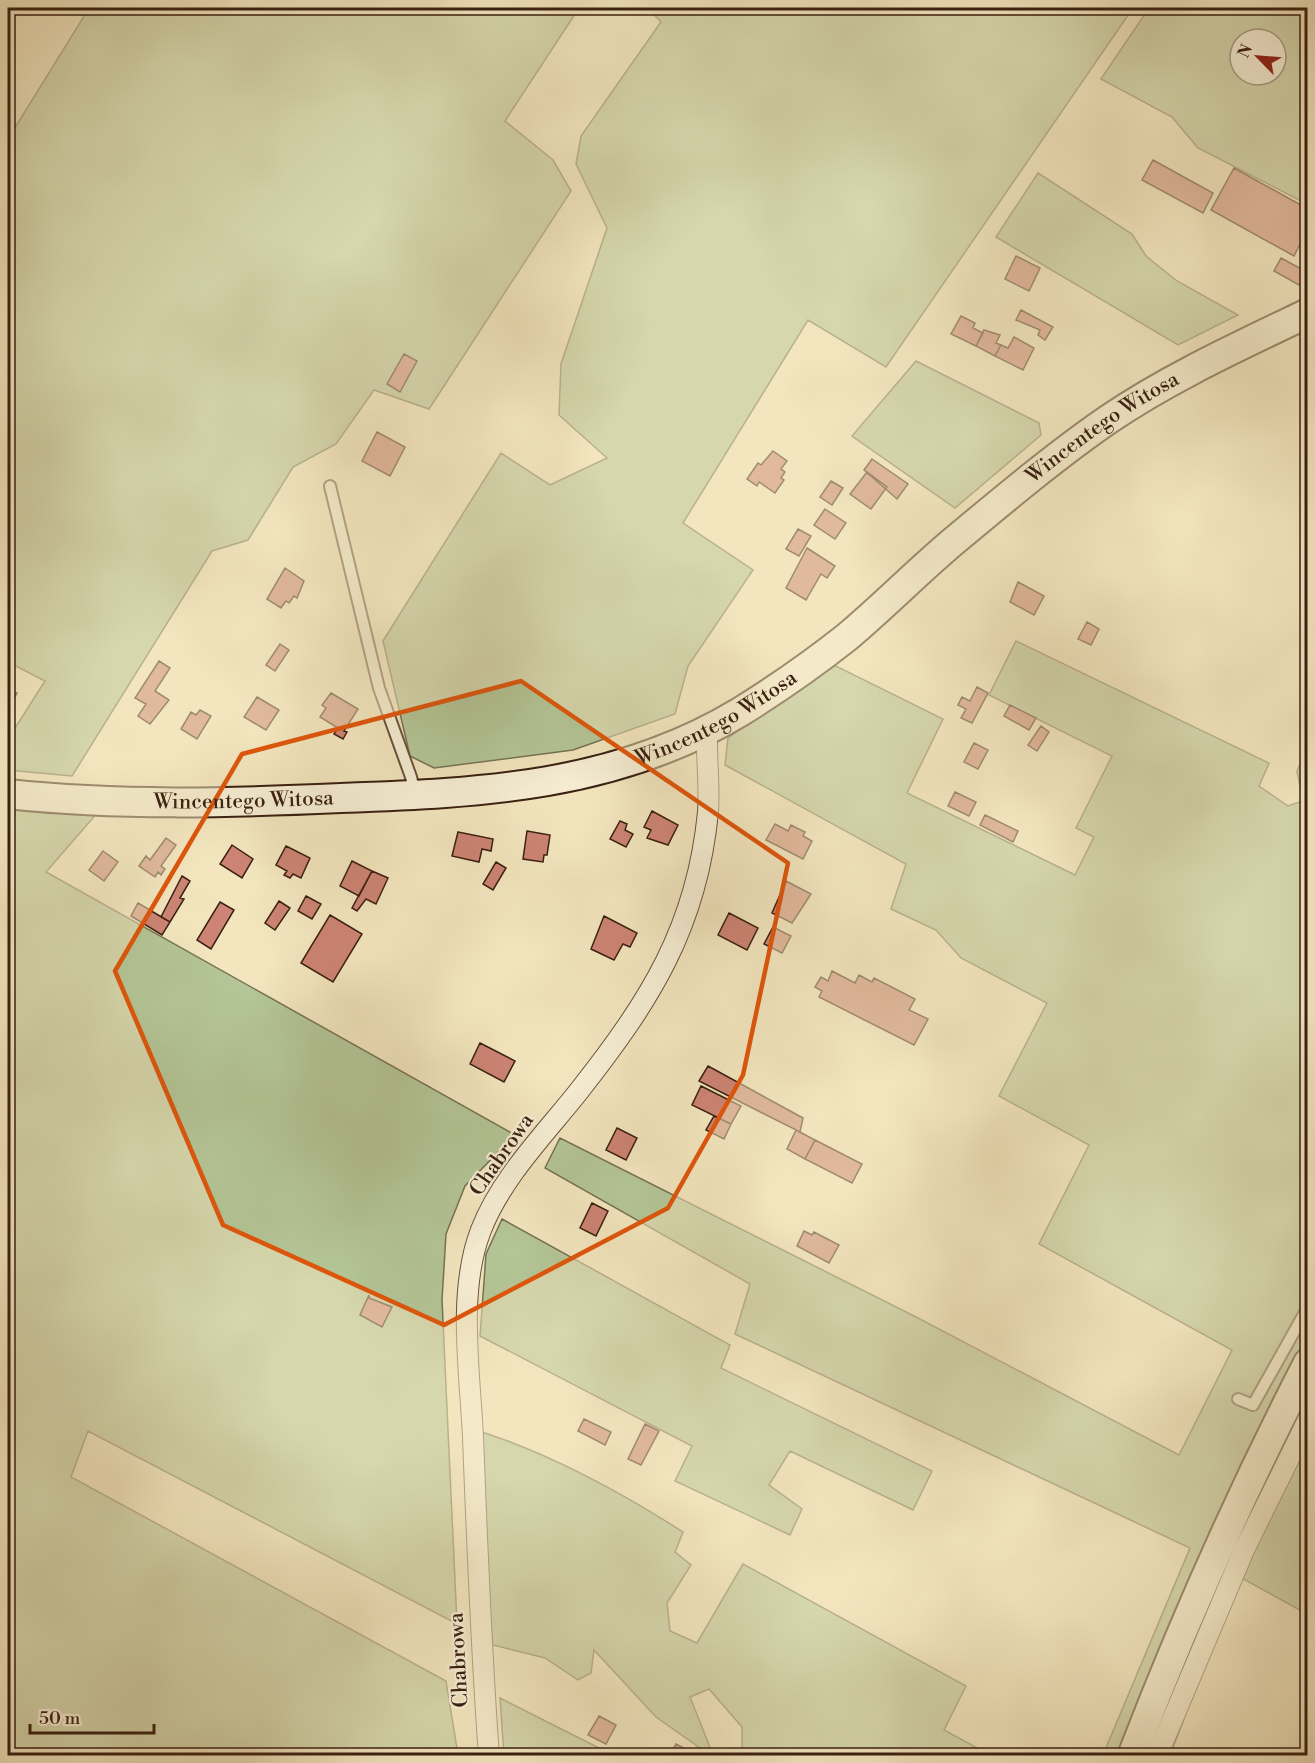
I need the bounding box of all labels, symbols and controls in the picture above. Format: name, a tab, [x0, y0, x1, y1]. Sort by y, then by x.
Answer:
north arrow	[1228, 27, 1288, 87]
text: N	[1234, 41, 1257, 61]
street label: Wincentego Witosa	[1020, 366, 1184, 490]
street label: Wincentego Witosa	[631, 665, 803, 772]
street label: Wincentego Witosa	[152, 785, 335, 815]
street label: Chabrowa	[464, 1108, 540, 1201]
street label: Chabrowa	[444, 1612, 474, 1708]
scale bar	[30, 1697, 154, 1735]
text: 50 m	[39, 1707, 81, 1730]

